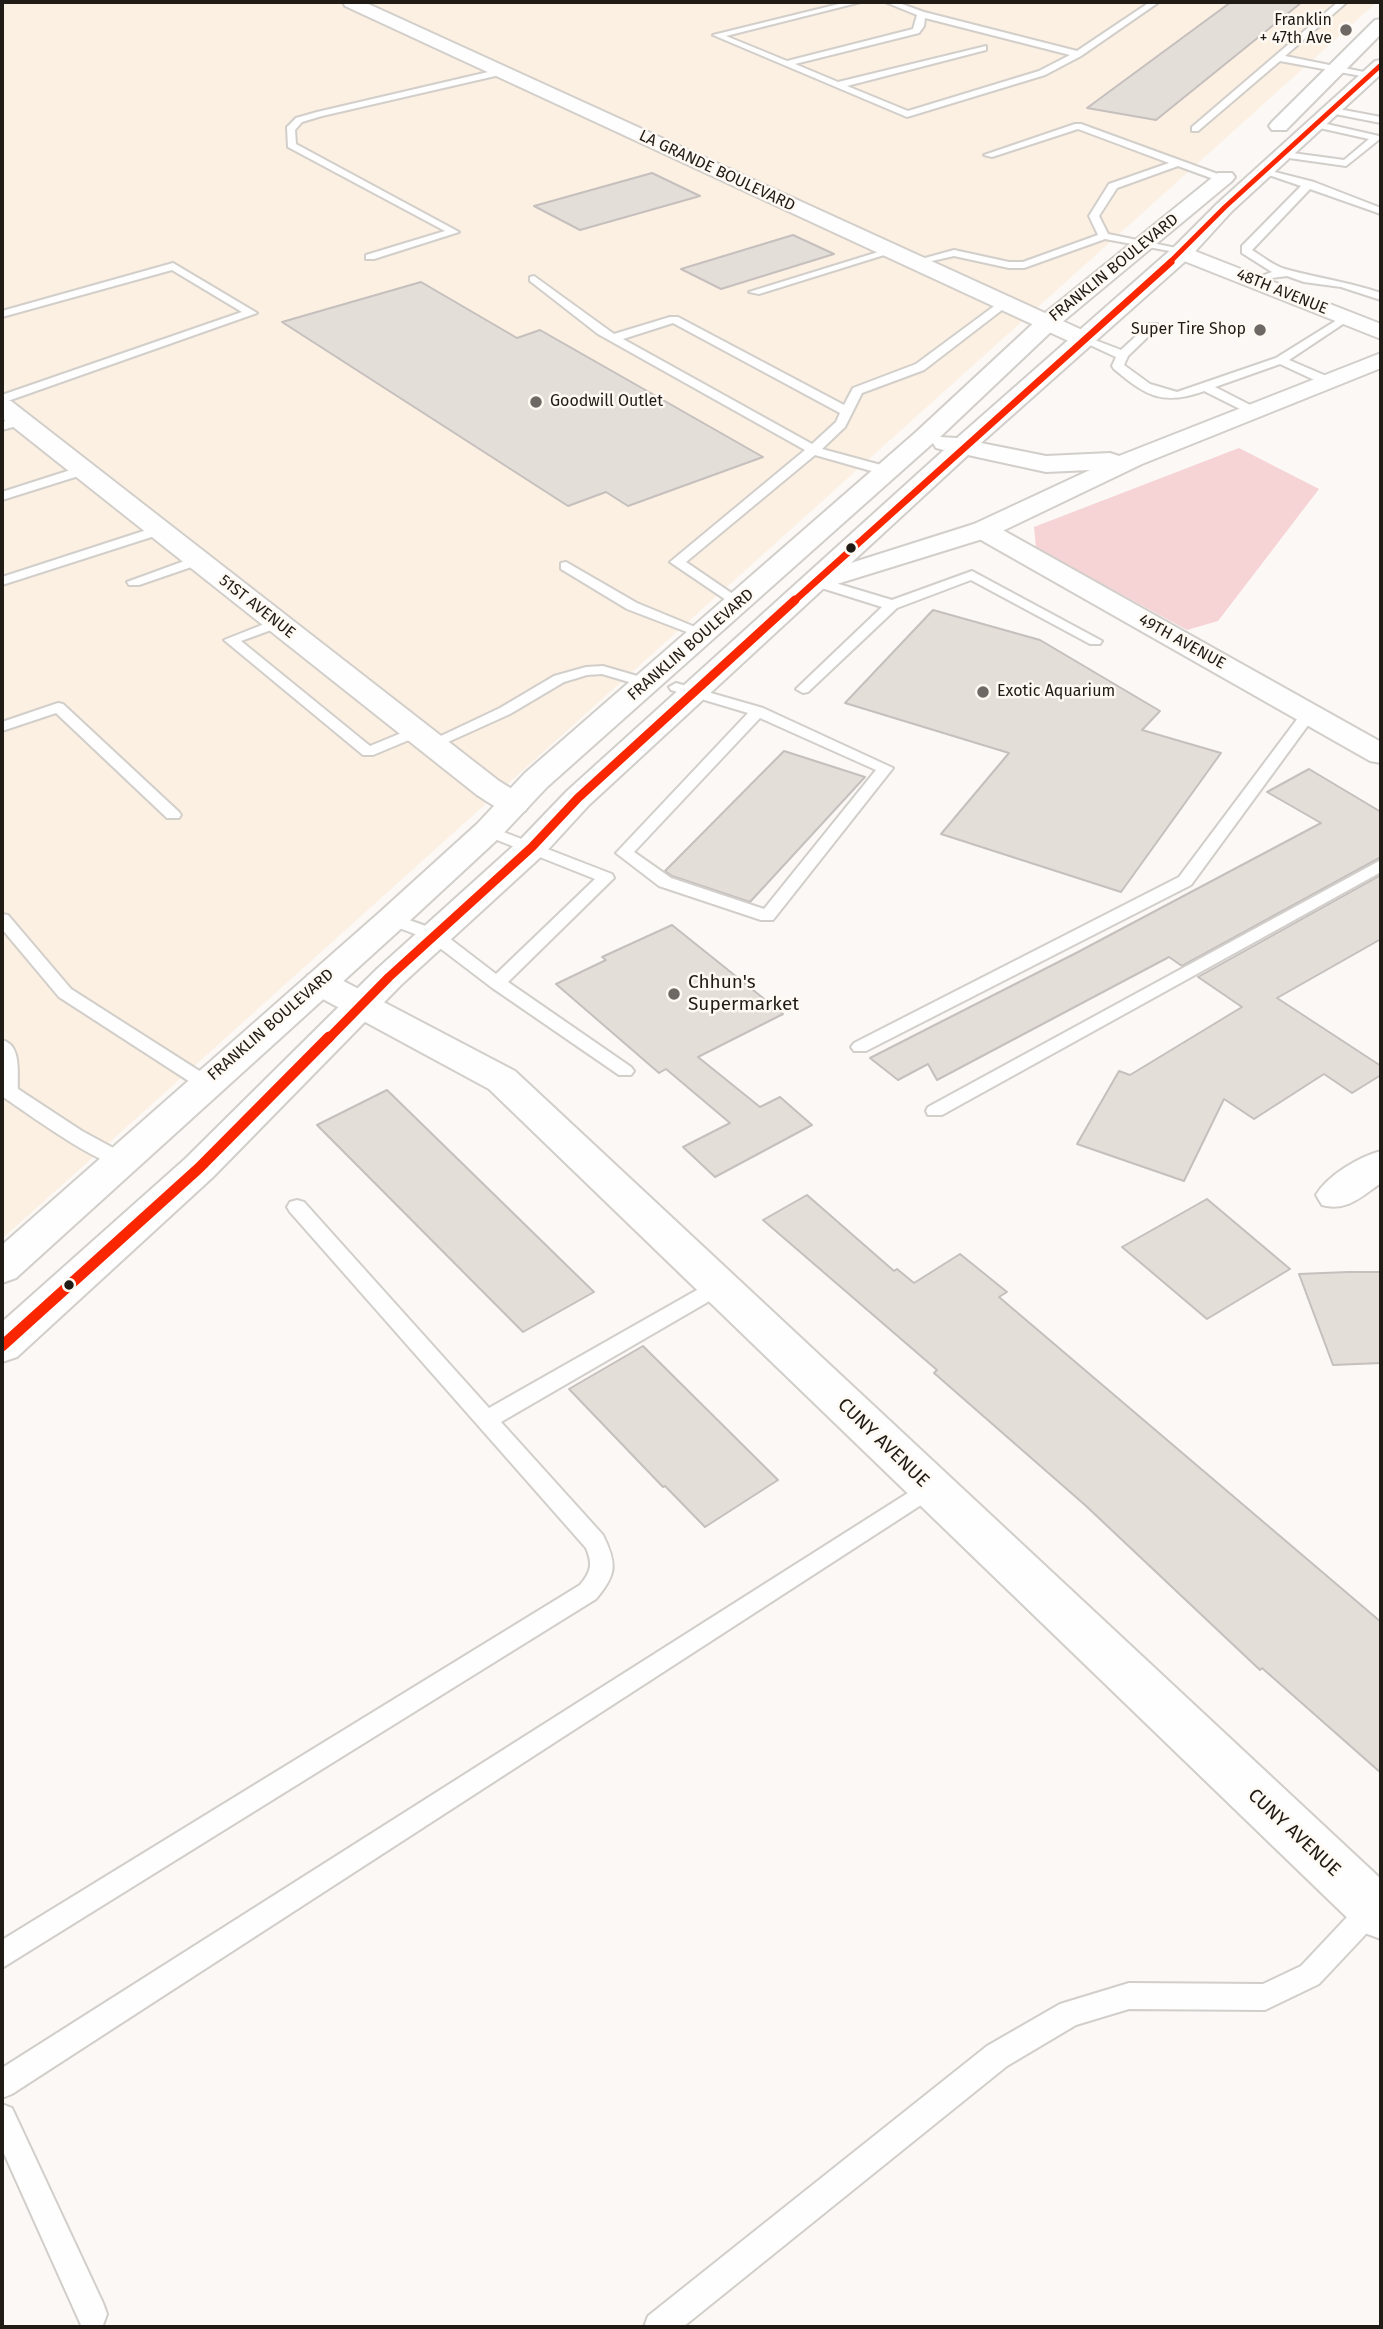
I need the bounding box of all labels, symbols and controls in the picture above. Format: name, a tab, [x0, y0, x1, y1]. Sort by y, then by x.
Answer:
place label: Franklin + 47th Ave	[1259, 11, 1332, 49]
marker: Franklin + 47th Ave	[1338, 22, 1354, 38]
street label: LA GRANDE BOULEVARD	[636, 126, 798, 216]
street label: FRANKLIN BOULEVARD	[1046, 210, 1182, 326]
street label: 48TH AVENUE	[1233, 265, 1331, 319]
place label: Super Tire Shop	[1131, 320, 1246, 340]
marker: Super Tire Shop	[1252, 322, 1268, 338]
place label: Goodwill Outlet	[550, 392, 663, 412]
marker: Goodwill Outlet	[528, 394, 544, 410]
unlabelled marker	[844, 541, 858, 555]
street label: 51ST AVENUE	[215, 571, 299, 643]
street label: FRANKLIN BOULEVARD	[624, 585, 758, 705]
street label: 49TH AVENUE	[1135, 610, 1229, 674]
place label: Exotic Aquarium	[997, 682, 1115, 702]
marker: Exotic Aquarium	[975, 684, 991, 700]
street label: FRANKLIN BOULEVARD	[204, 965, 338, 1085]
place label: Chhun's Supermarket	[688, 972, 799, 1016]
marker: Chhun's Supermarket	[666, 986, 682, 1002]
unlabelled marker	[62, 1278, 76, 1292]
street label: CUNY AVENUE	[832, 1394, 934, 1492]
street label: CUNY AVENUE	[1243, 1784, 1345, 1882]

